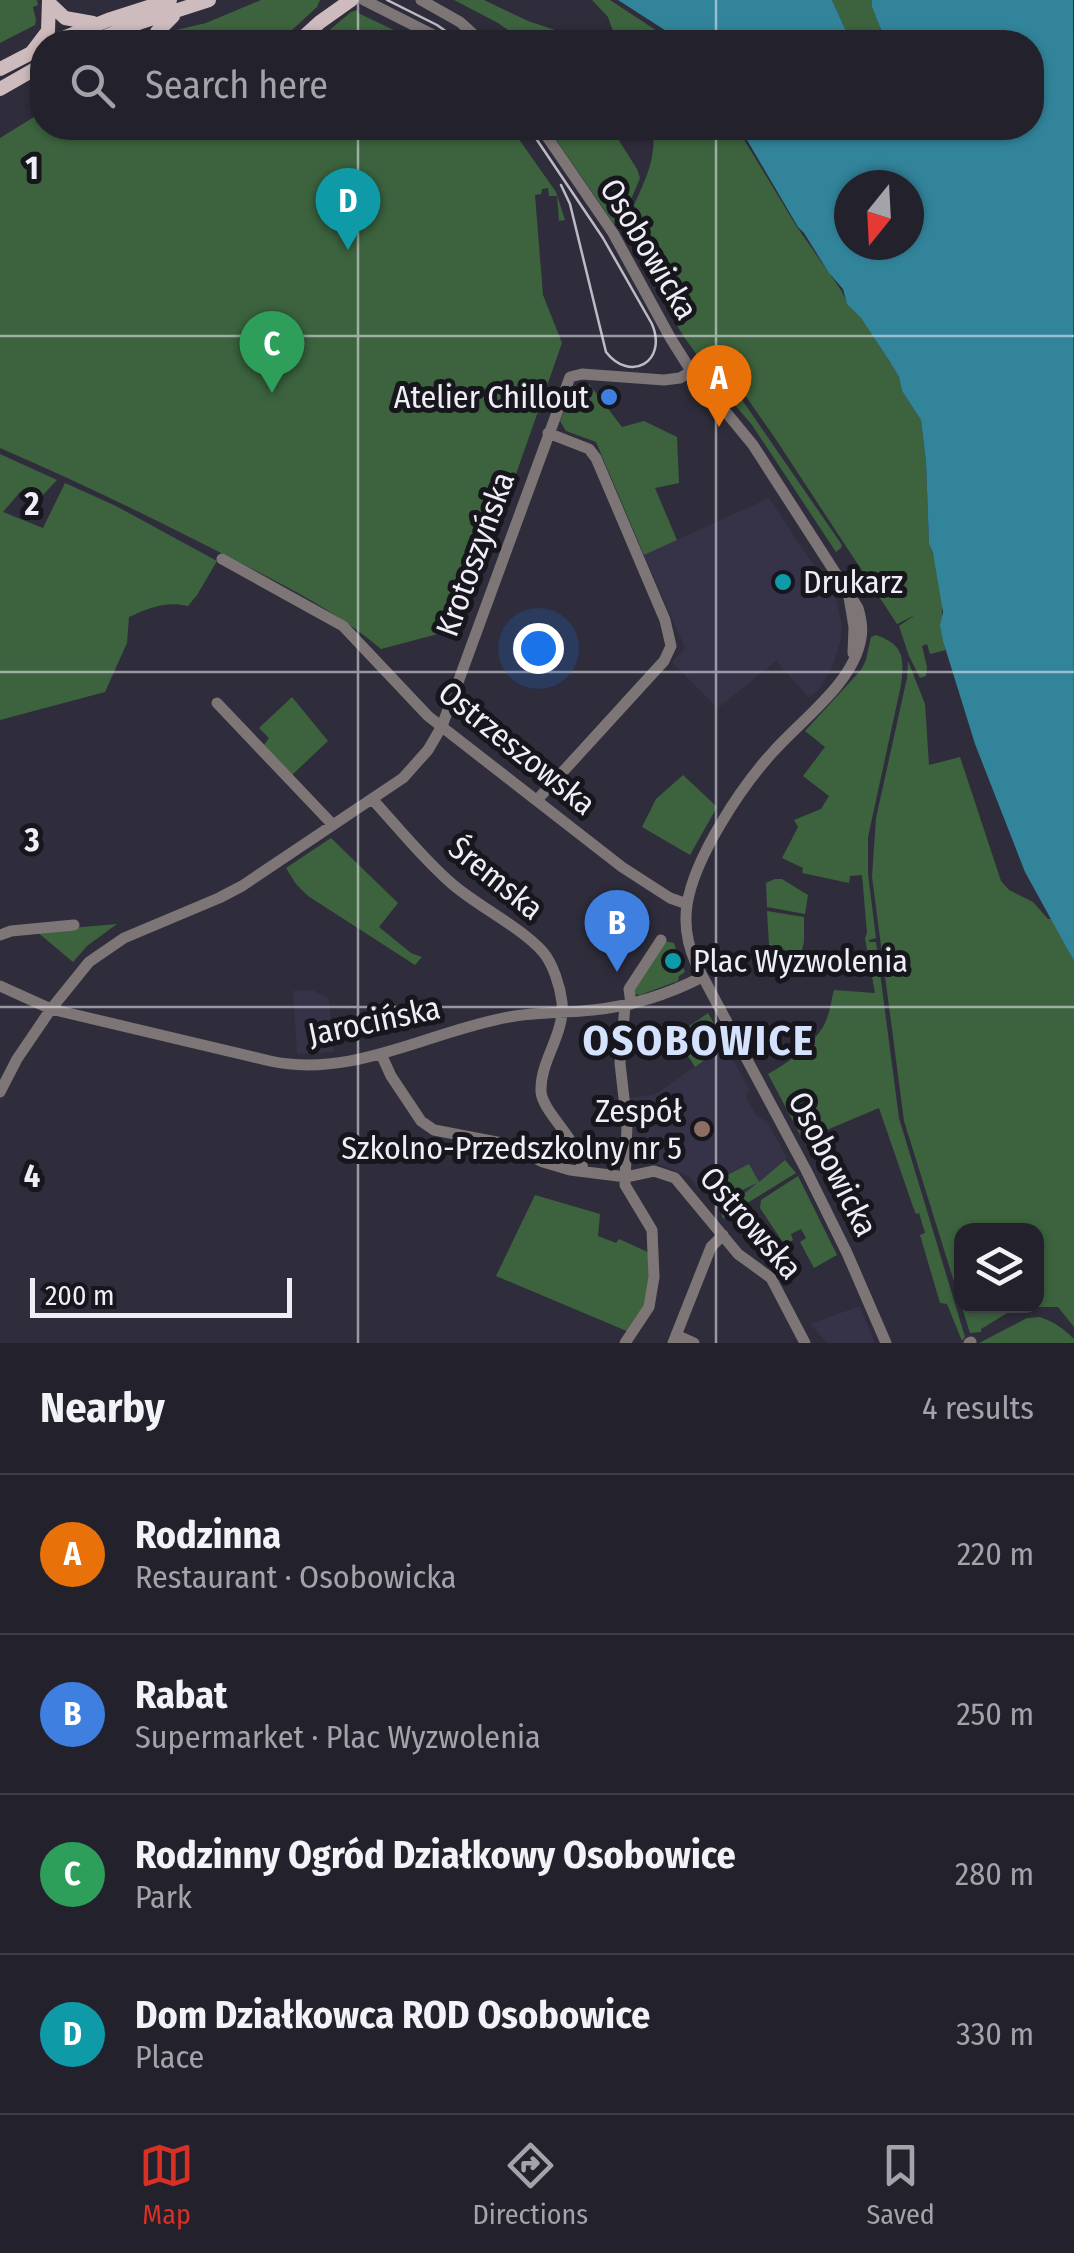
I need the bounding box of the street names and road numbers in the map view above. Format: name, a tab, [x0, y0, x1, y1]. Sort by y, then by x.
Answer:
street label: Osobowicka	[592, 172, 706, 326]
street label: Krotoszyńska	[428, 467, 522, 641]
street label: Ostrzeszowska	[431, 673, 603, 823]
street label: Śremska	[441, 829, 551, 927]
street label: Jarocińska	[305, 988, 443, 1054]
street label: Osobowicka	[780, 1085, 886, 1243]
street label: Ostrowska	[692, 1159, 810, 1287]

